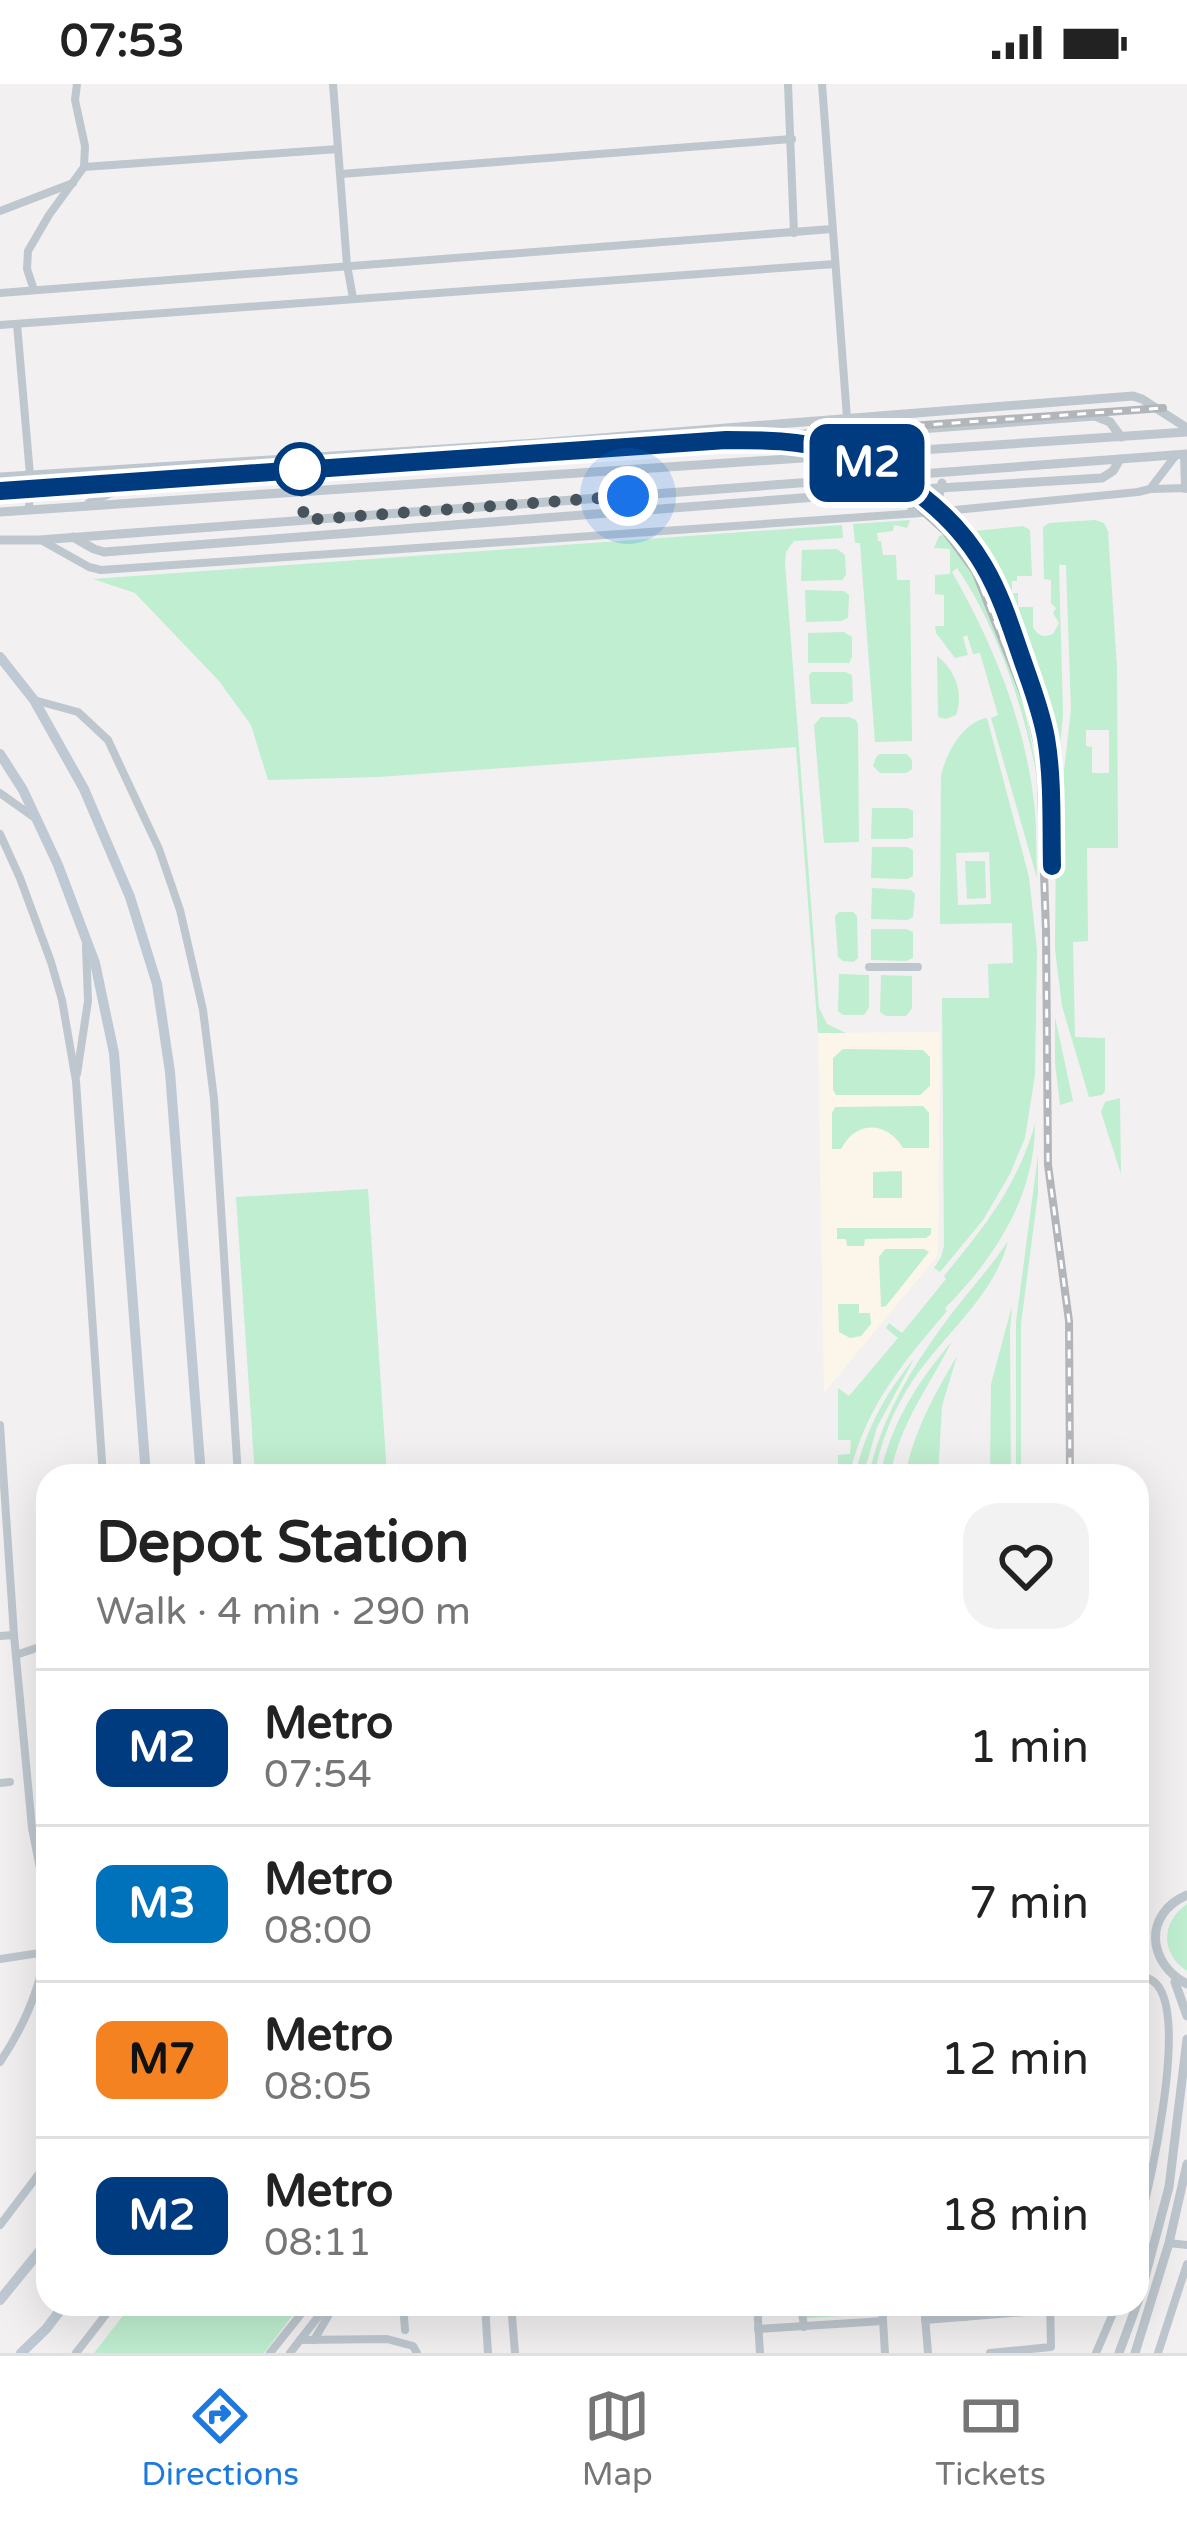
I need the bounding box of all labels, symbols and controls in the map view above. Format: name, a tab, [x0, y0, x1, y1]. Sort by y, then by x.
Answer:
text: 07:53	[60, 15, 185, 69]
line badge: M2	[813, 424, 921, 502]
text: M2	[834, 437, 900, 488]
unlabelled marker	[275, 444, 325, 494]
your location	[598, 466, 658, 526]
button: heart	[963, 1503, 1089, 1629]
text: Depot Station	[96, 1509, 469, 1577]
text: Walk · 4 min · 290 m	[96, 1588, 471, 1635]
text: Metro	[264, 1697, 393, 1751]
text: 1 min	[969, 1721, 1089, 1775]
text: M2	[129, 1722, 195, 1773]
text: 07:54	[264, 1751, 372, 1798]
text: Metro	[264, 1853, 393, 1907]
text: 7 min	[969, 1877, 1089, 1931]
text: M3	[129, 1878, 195, 1929]
text: 08:00	[264, 1907, 372, 1954]
text: Metro	[264, 2009, 393, 2063]
text: 12 min	[941, 2033, 1089, 2087]
text: M7	[129, 2034, 195, 2085]
text: 08:05	[264, 2063, 372, 2110]
text: Metro	[264, 2165, 393, 2219]
text: 18 min	[941, 2189, 1089, 2243]
text: M2	[129, 2190, 195, 2241]
text: 08:11	[264, 2219, 372, 2266]
tab: Directions	[141, 2383, 299, 2494]
tab: Map	[582, 2383, 653, 2494]
tab: Tickets	[935, 2383, 1046, 2494]

